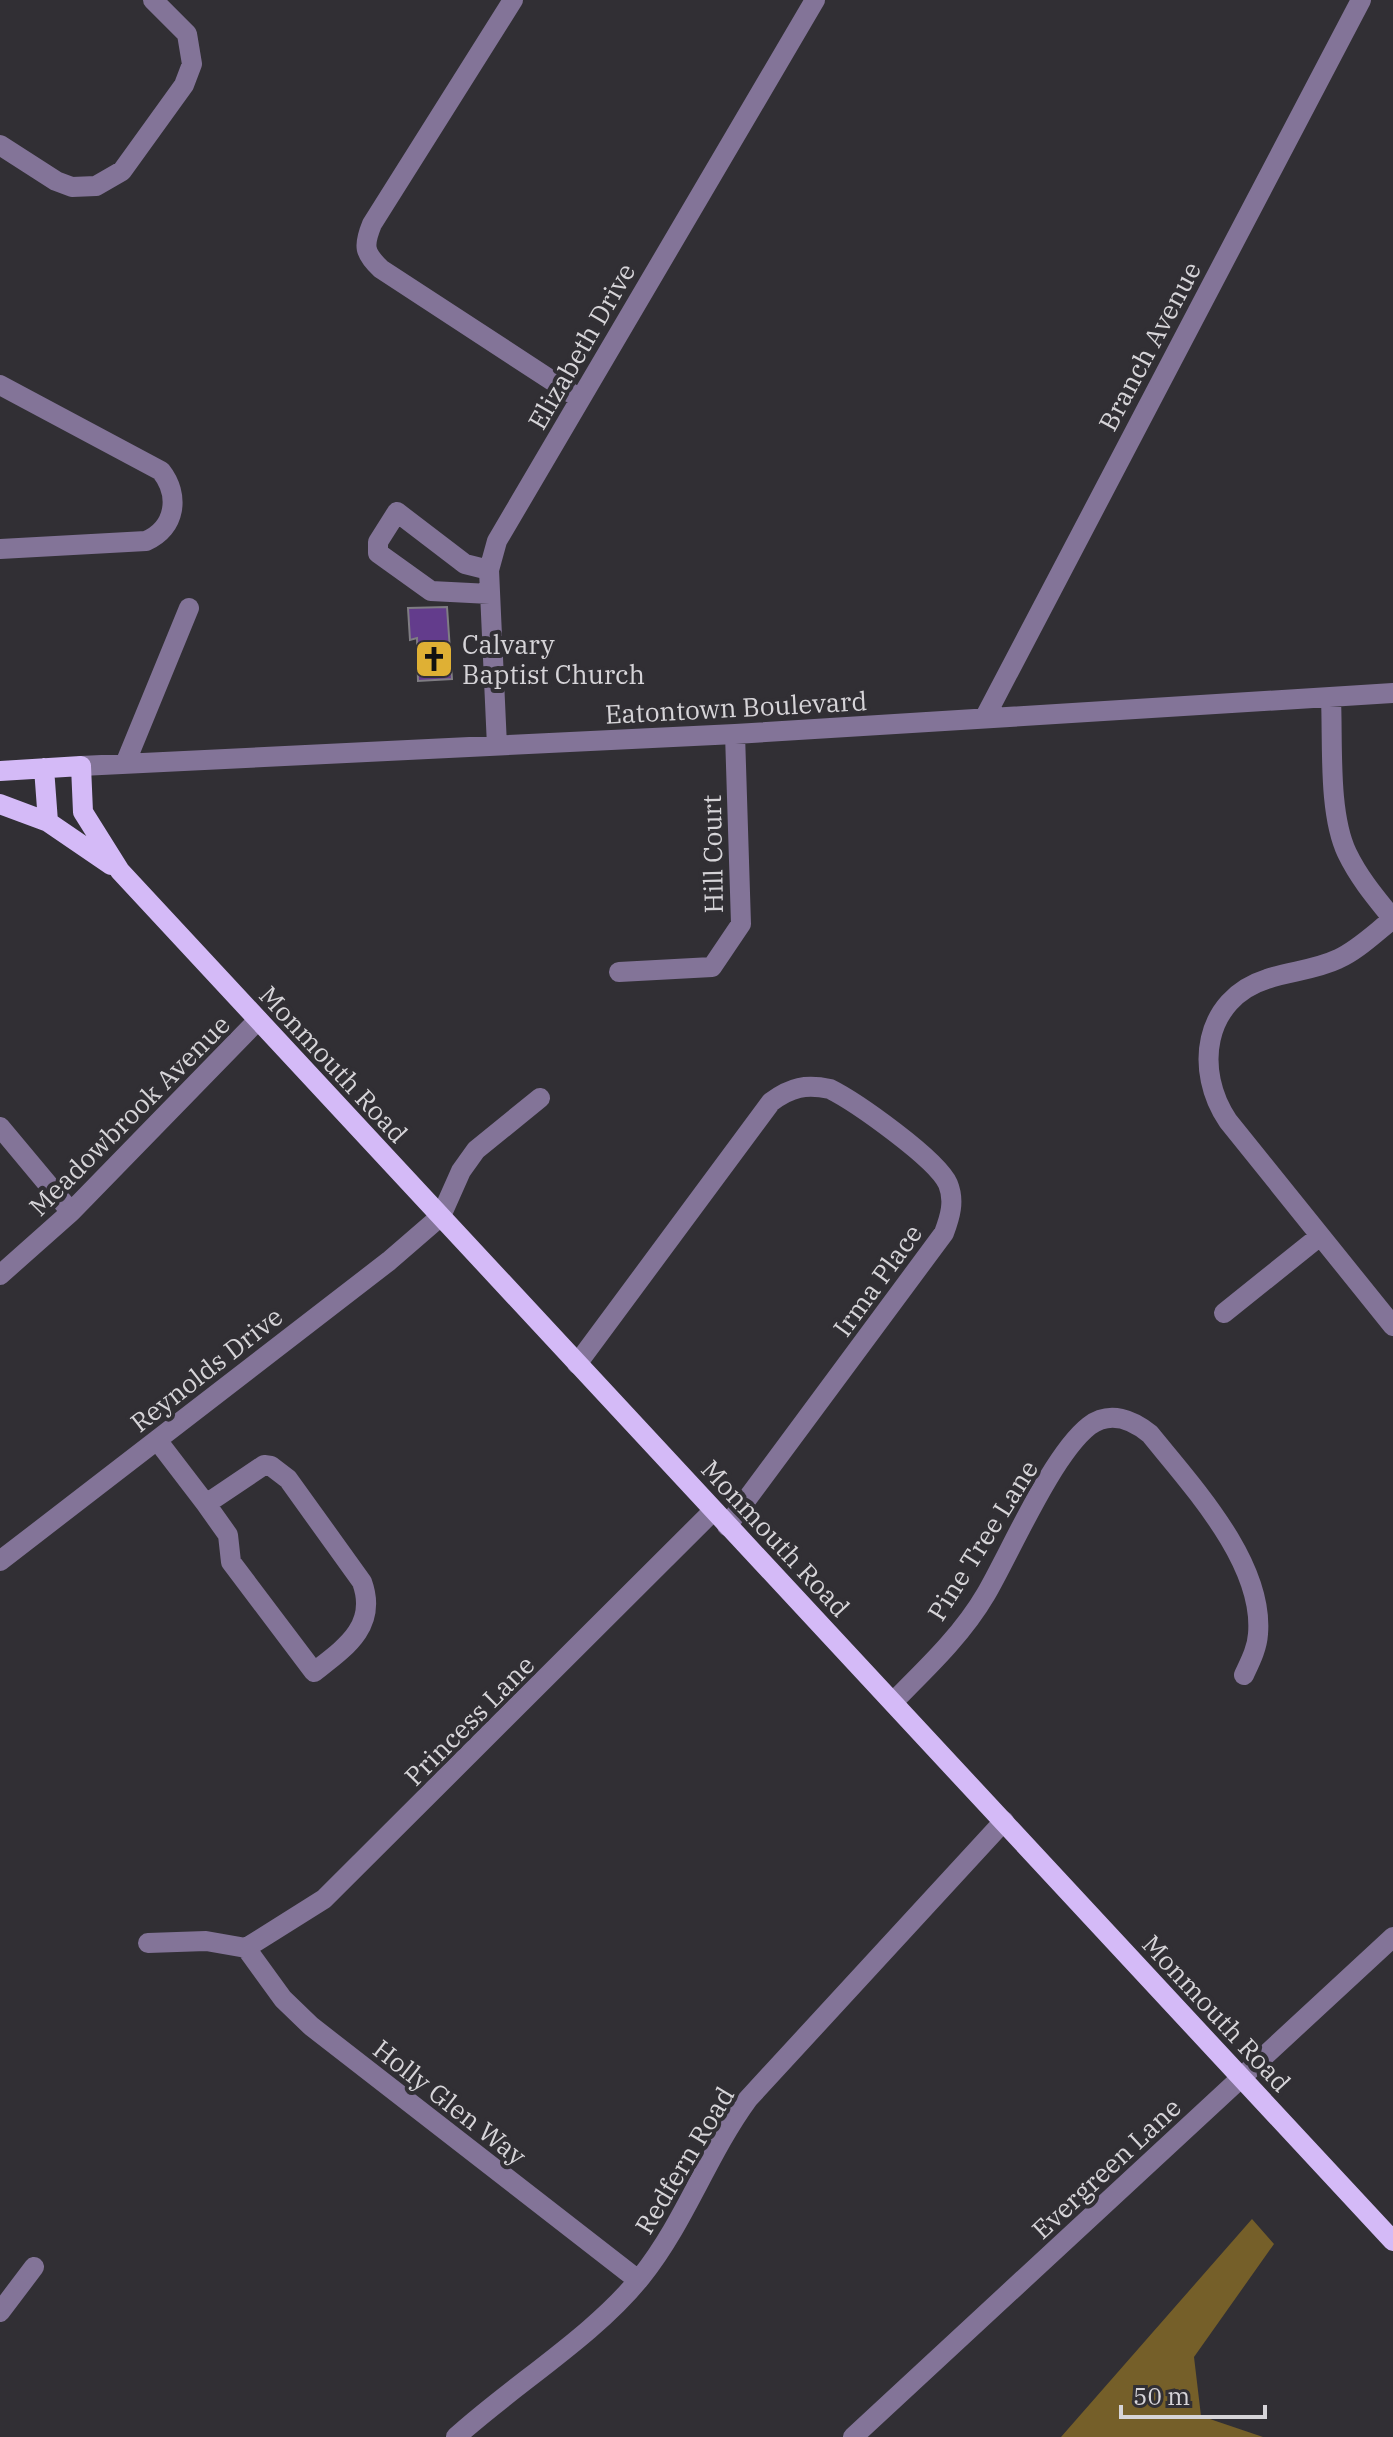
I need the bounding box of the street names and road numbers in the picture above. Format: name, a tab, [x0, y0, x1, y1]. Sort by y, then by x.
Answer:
street label: Branch Avenue	[1090, 256, 1208, 436]
street label: Elizabeth Drive	[520, 257, 642, 435]
street label: Eatontown Boulevard	[604, 683, 868, 731]
street label: Hill Court	[694, 794, 730, 914]
street label: Monmouth Road	[252, 978, 416, 1150]
street label: Meadowbrook Avenue	[21, 1007, 237, 1223]
street label: Irma Place	[825, 1217, 929, 1343]
street label: Reynolds Drive	[123, 1299, 289, 1439]
street label: Monmouth Road	[694, 1452, 858, 1624]
street label: Pine Tree Lane	[919, 1453, 1045, 1627]
street label: Princess Lane	[397, 1648, 541, 1792]
street label: Monmouth Road	[1135, 1927, 1299, 2099]
street label: Holly Glen Way	[367, 2032, 534, 2172]
street label: Redfern Road	[627, 2080, 741, 2240]
street label: Evergreen Lane	[1024, 2090, 1188, 2246]

